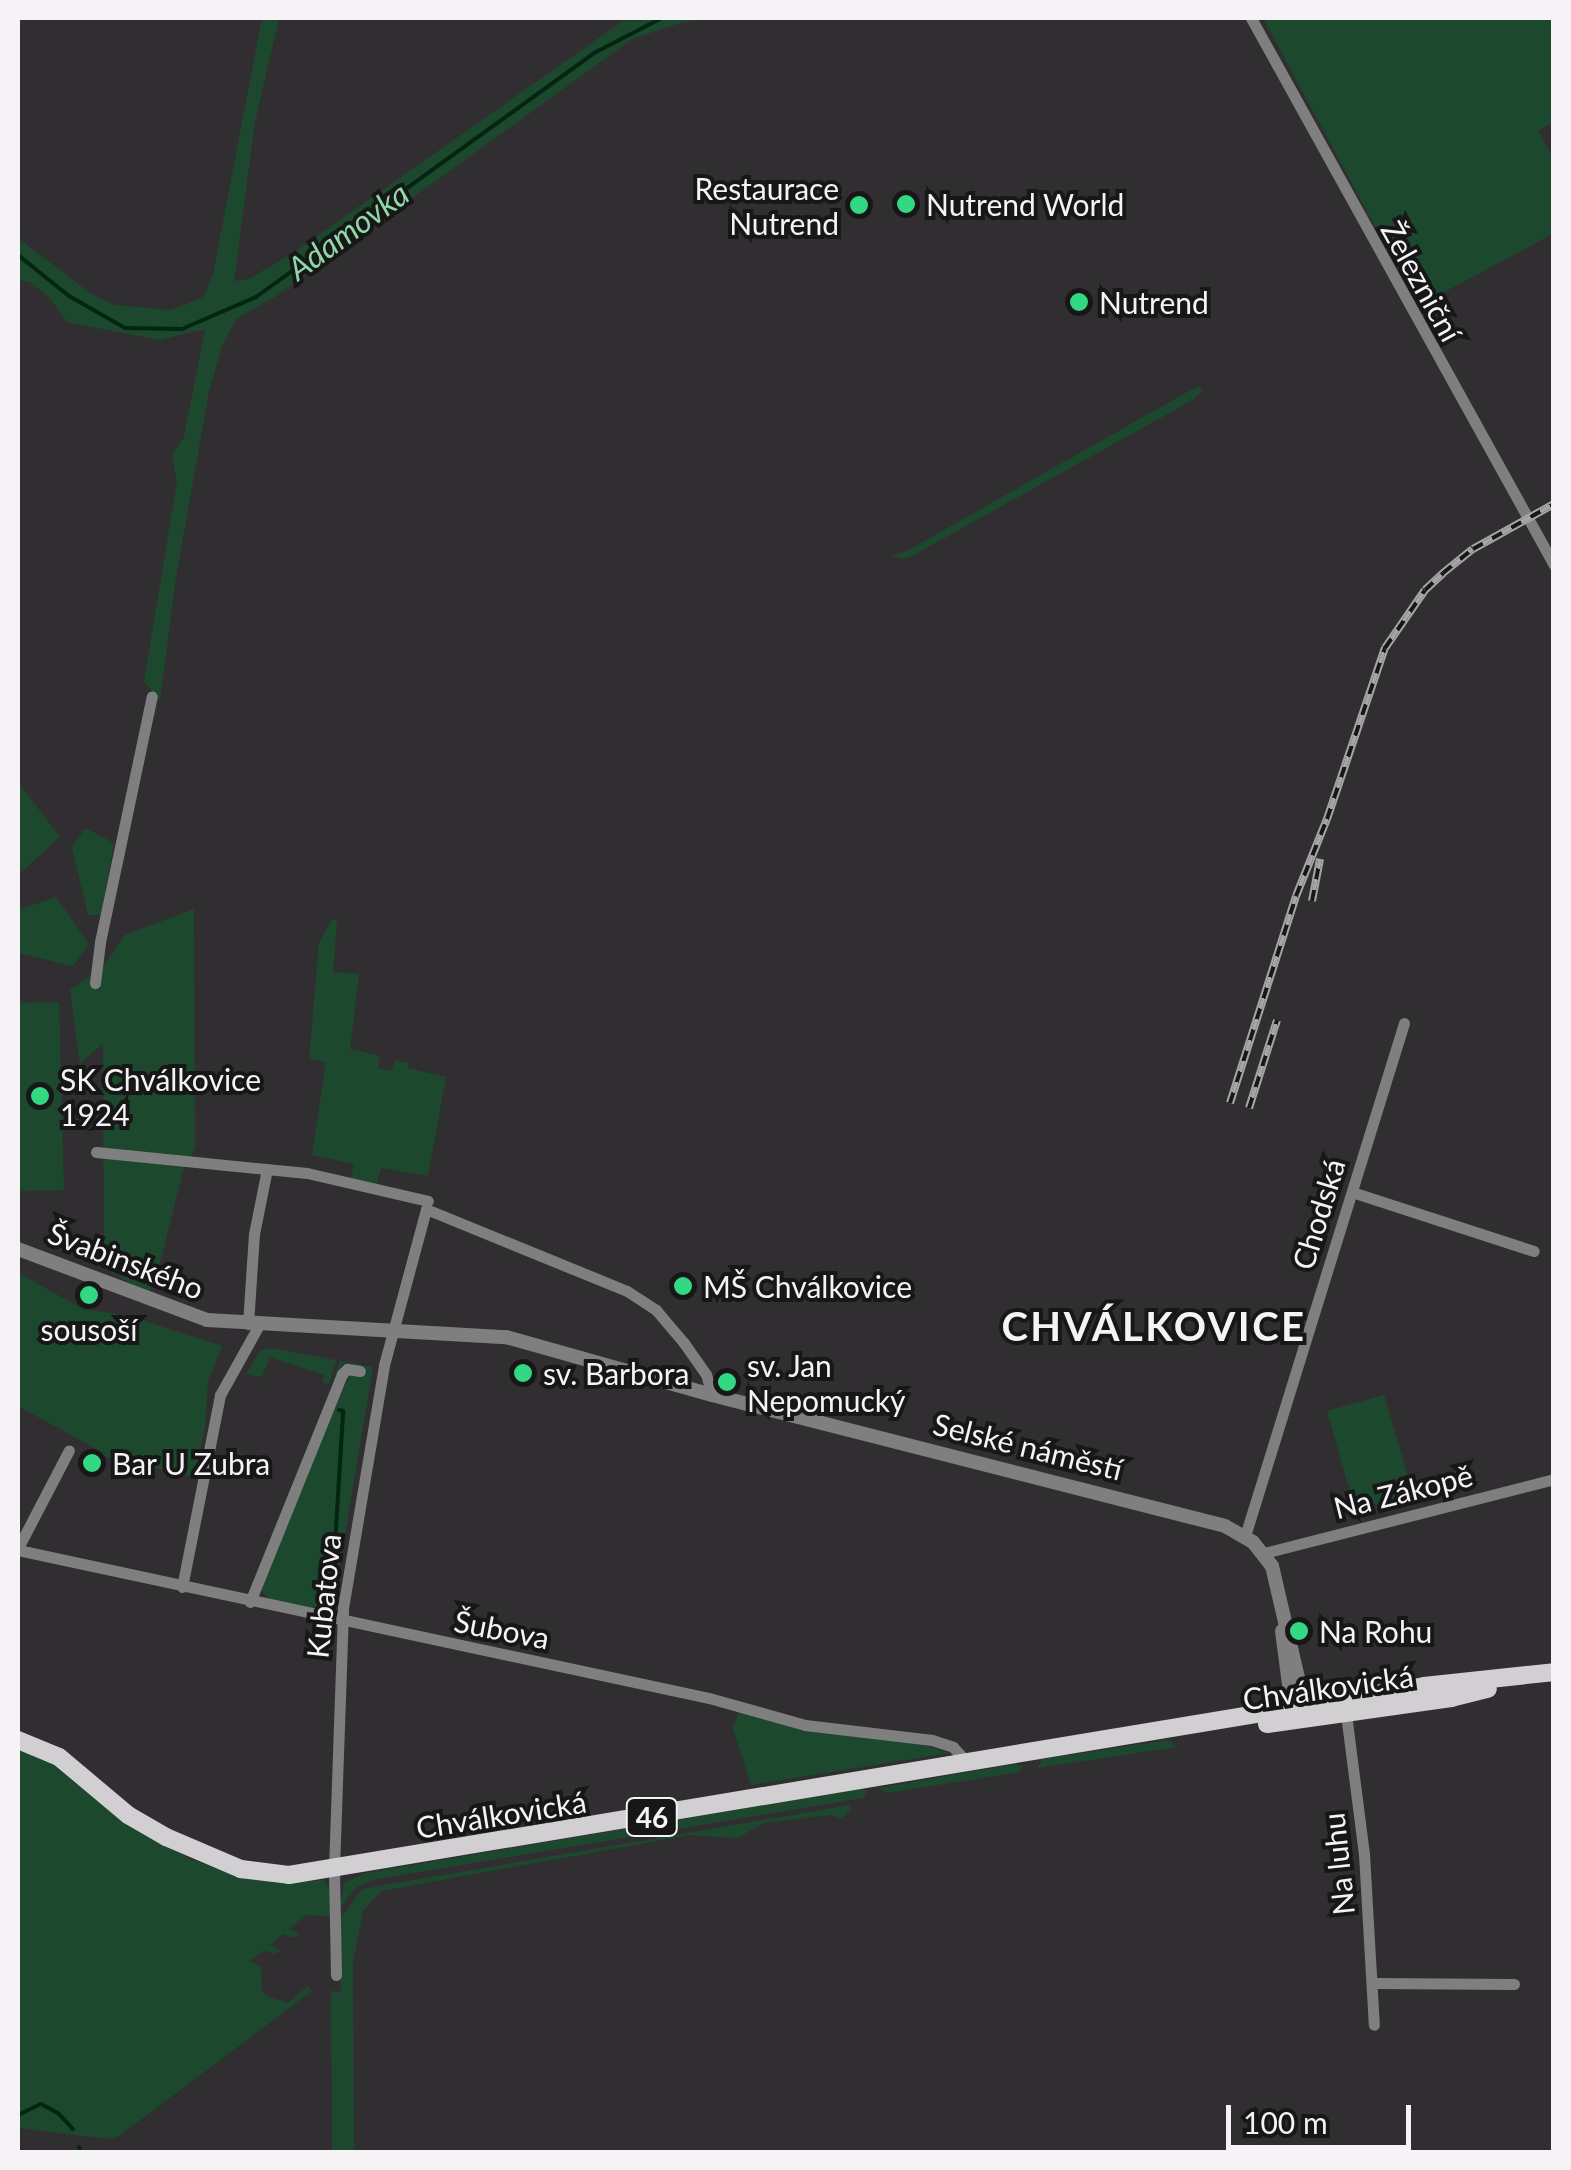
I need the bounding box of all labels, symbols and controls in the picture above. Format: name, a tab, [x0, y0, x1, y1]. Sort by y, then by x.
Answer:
place label: Restaurace Nutrend	[694, 170, 839, 240]
water label: Adamovka	[280, 174, 416, 288]
place label: Nutrend World	[926, 186, 1125, 222]
marker: Nutrend World	[895, 193, 917, 215]
marker: Restaurace Nutrend	[848, 194, 870, 216]
street label: Železniční	[1374, 215, 1470, 347]
place label: Nutrend	[1099, 284, 1209, 320]
marker: Nutrend	[1068, 291, 1090, 313]
place label: SK Chválkovice 1924	[60, 1061, 261, 1132]
marker: SK Chválkovice 1924	[29, 1085, 51, 1107]
street label: Chodská	[1284, 1154, 1352, 1274]
street label: Švabinského	[43, 1214, 209, 1306]
place label: MŠ Chválkovice	[703, 1268, 912, 1304]
marker: MŠ Chválkovice	[672, 1275, 694, 1297]
marker: sousoší	[78, 1284, 100, 1306]
district label: CHVÁLKOVICE	[1001, 1302, 1307, 1350]
place label: sousoší	[41, 1311, 137, 1347]
place label: sv. Jan Nepomucký	[747, 1347, 906, 1418]
place label: sv. Barbora	[543, 1355, 689, 1391]
marker: sv. Barbora	[512, 1362, 534, 1384]
marker: sv. Jan Nepomucký	[716, 1371, 738, 1393]
street label: Selské náměstí	[930, 1405, 1126, 1487]
place label: Bar U Zubra	[112, 1445, 271, 1481]
marker: Bar U Zubra	[81, 1452, 103, 1474]
street label: Na Zákopě	[1330, 1456, 1476, 1526]
street label: Kubatova	[299, 1532, 347, 1660]
street label: Šubova	[451, 1602, 553, 1656]
place label: Na Rohu	[1319, 1613, 1432, 1649]
marker: Na Rohu	[1288, 1620, 1310, 1642]
street label: Chválkovická	[1240, 1657, 1416, 1717]
street label: Chválkovická	[413, 1783, 589, 1845]
road number: 46	[624, 1794, 680, 1840]
street label: Na luhu	[1315, 1811, 1361, 1917]
scale bar	[1231, 2085, 1416, 2147]
text: 100 m	[1243, 2104, 1328, 2140]

